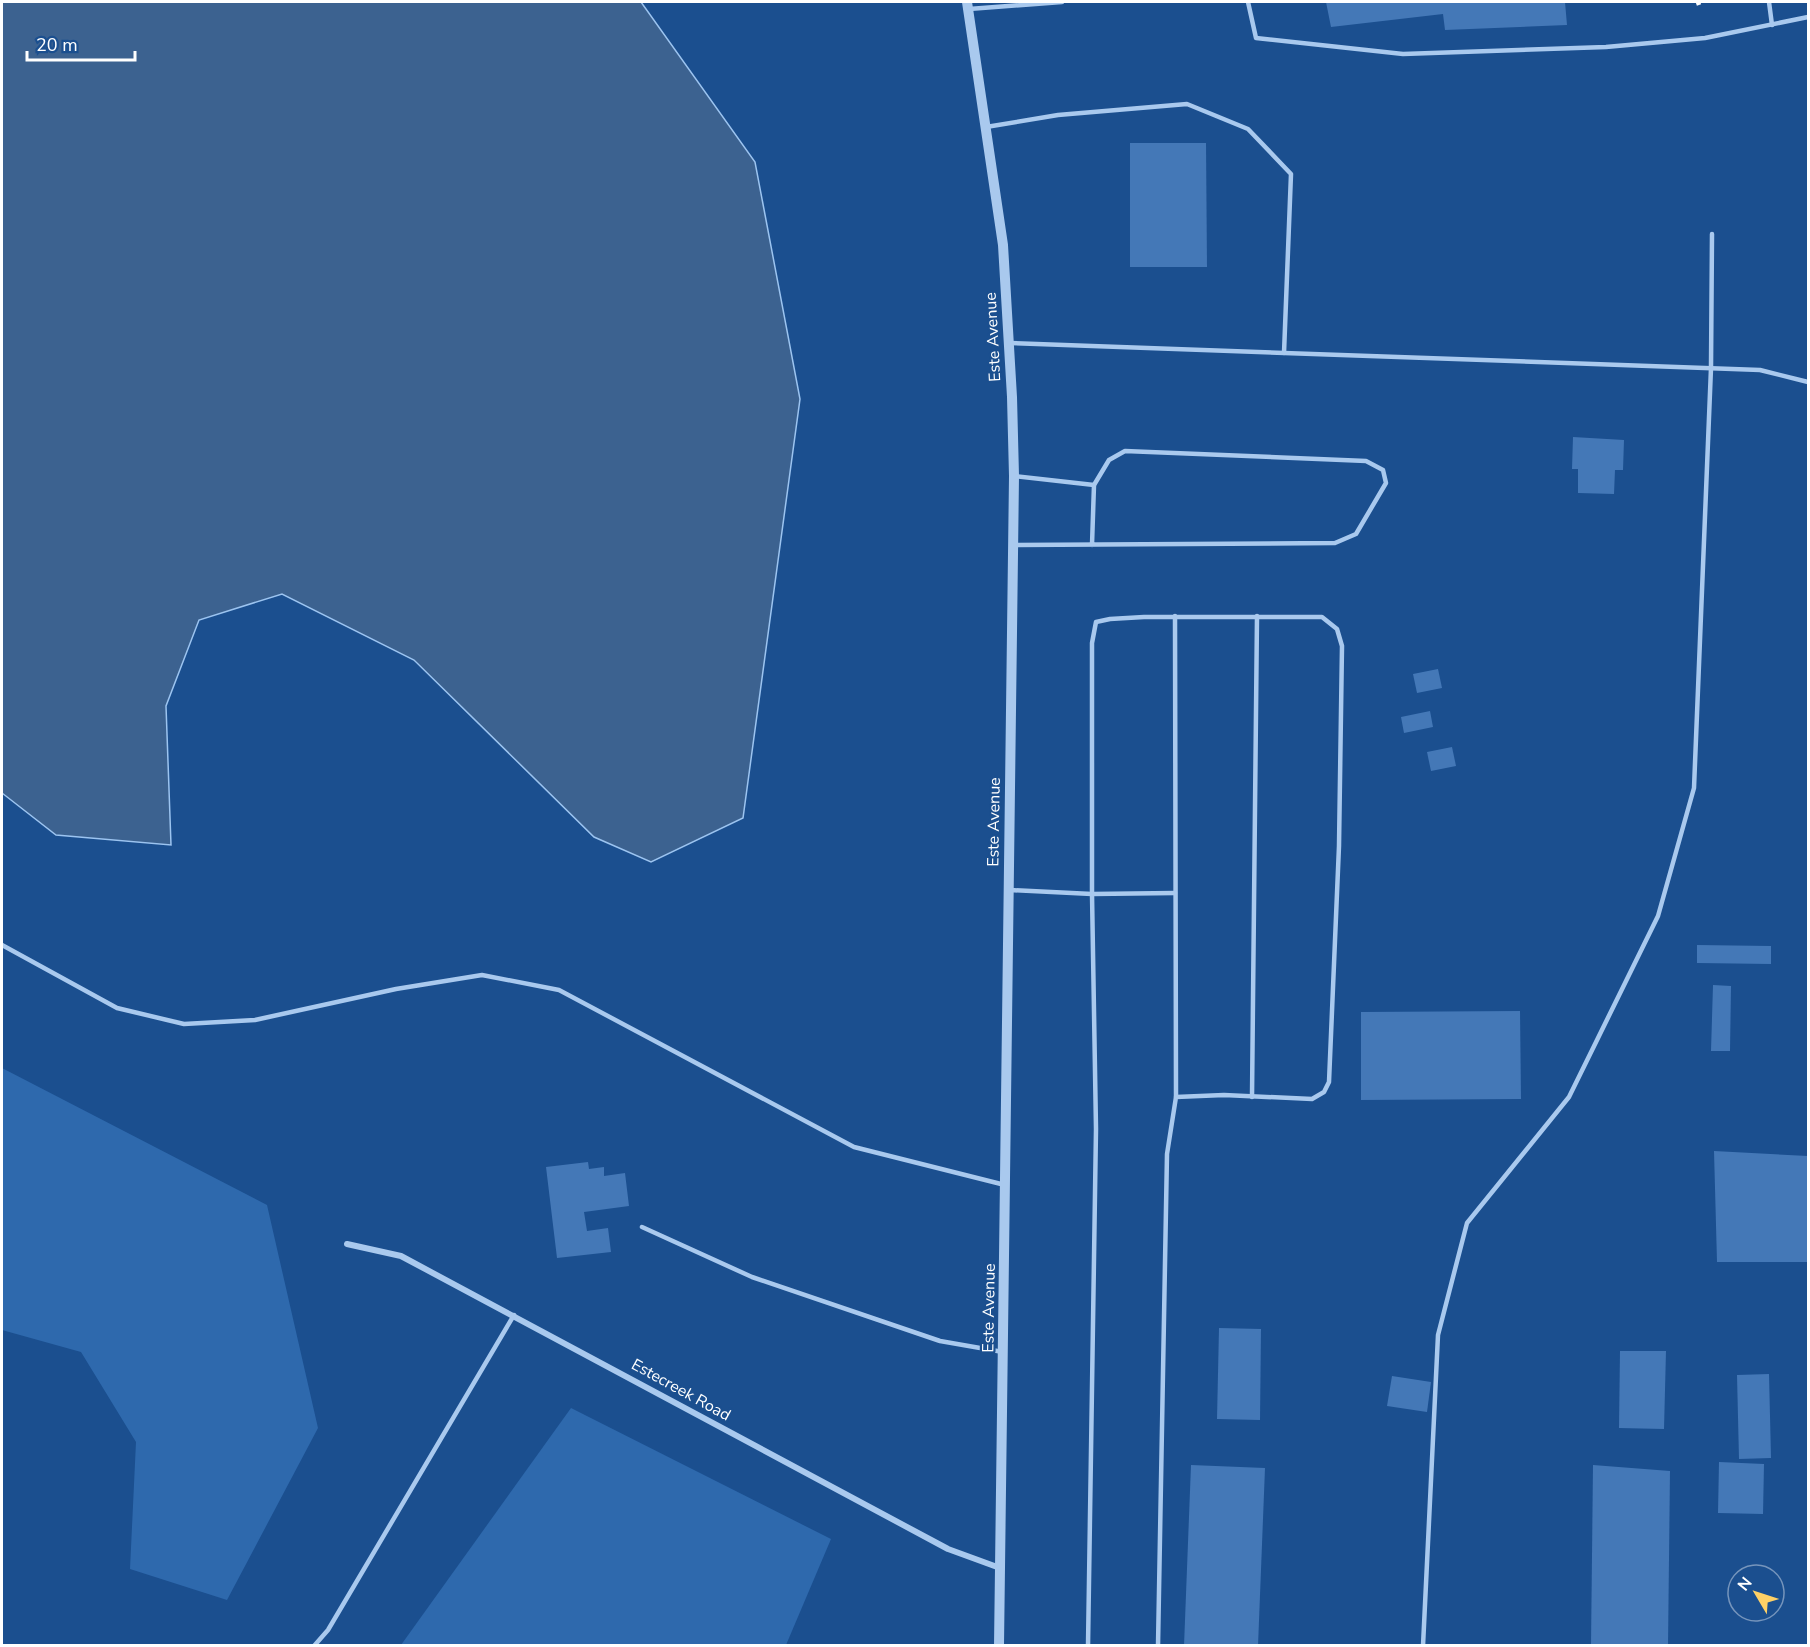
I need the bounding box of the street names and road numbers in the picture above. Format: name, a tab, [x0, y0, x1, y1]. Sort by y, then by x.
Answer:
street label: Este Avenue	[980, 292, 1006, 382]
street label: Este Avenue	[982, 777, 1006, 867]
street label: Este Avenue	[977, 1263, 1001, 1353]
street label: Estecreek Road	[627, 1354, 735, 1426]

